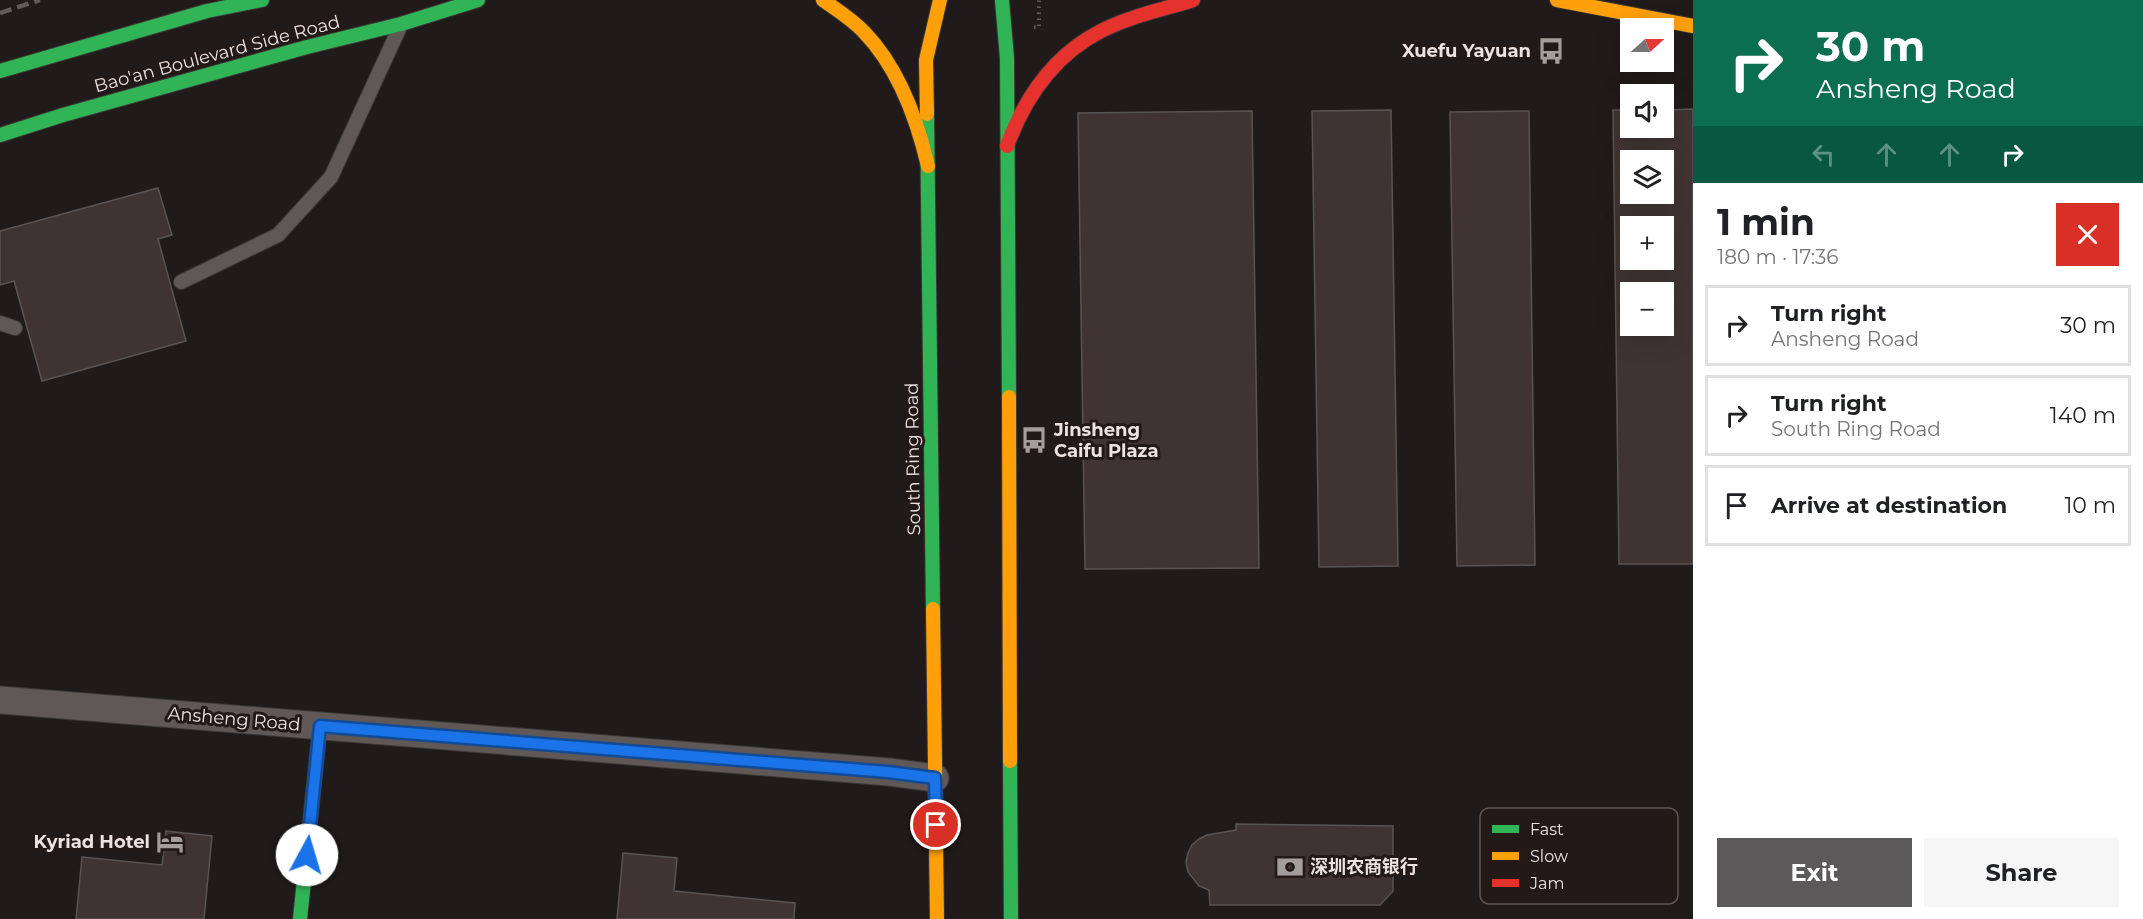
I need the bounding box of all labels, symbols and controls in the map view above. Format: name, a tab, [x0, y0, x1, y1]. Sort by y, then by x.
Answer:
street label: Bao'an Boulevard Side Road	[92, 11, 342, 97]
north arrow	[1620, 18, 1674, 72]
map controls	[1620, 18, 1674, 336]
text: 30 m	[1816, 20, 1925, 72]
icon: right	[1717, 24, 1795, 102]
bus stop icon: Xuefu Yayuan	[1536, 36, 1566, 66]
place label: Xuefu Yayuan	[1402, 40, 1531, 62]
text: Ansheng Road	[1816, 72, 2016, 105]
button: sound	[1620, 84, 1674, 138]
icon: left	[1807, 138, 1840, 171]
icon: ahead	[1870, 138, 1903, 171]
icon: ahead	[1933, 138, 1966, 171]
icon: right	[1996, 138, 2029, 171]
button: layers	[1620, 150, 1674, 204]
text: 1 min	[1717, 200, 1815, 244]
button: close	[2056, 203, 2119, 266]
button: +	[1620, 216, 1674, 270]
text: 180 m · 17:36	[1717, 245, 1839, 269]
button: −	[1620, 282, 1674, 336]
text: Turn right	[1771, 300, 1886, 327]
icon: right	[1720, 309, 1753, 342]
text: 30 m	[2060, 312, 2116, 339]
text: Ansheng Road	[1771, 327, 1919, 351]
street label: South Ring Road	[901, 382, 925, 536]
text: Turn right	[1771, 390, 1886, 417]
icon: right	[1720, 399, 1753, 432]
text: 140 m	[2050, 402, 2116, 429]
text: South Ring Road	[1771, 417, 1941, 441]
place label: Jinsheng Caifu Plaza	[1053, 419, 1159, 462]
bus stop icon: Jinsheng Caifu Plaza	[1019, 425, 1049, 455]
icon: arrive	[1720, 489, 1753, 522]
text: Arrive at destination	[1771, 492, 2007, 519]
text: 10 m	[2064, 492, 2116, 519]
street label: Ansheng Road	[167, 702, 301, 736]
pin	[910, 799, 961, 850]
icon: arrive	[919, 808, 952, 841]
legend	[1480, 808, 1678, 904]
text: Fast	[1530, 820, 1564, 839]
position arrow	[275, 823, 339, 887]
hotel icon: Kyriad Hotel	[155, 827, 185, 857]
place label: Kyriad Hotel	[33, 831, 150, 853]
button: Exit	[1717, 838, 1912, 907]
button: Share	[1924, 838, 2119, 907]
text: Slow	[1530, 847, 1568, 866]
bank icon: 深圳农商银行	[1275, 852, 1305, 882]
place label: 深圳农商银行	[1310, 856, 1418, 878]
text: Jam	[1529, 874, 1564, 893]

